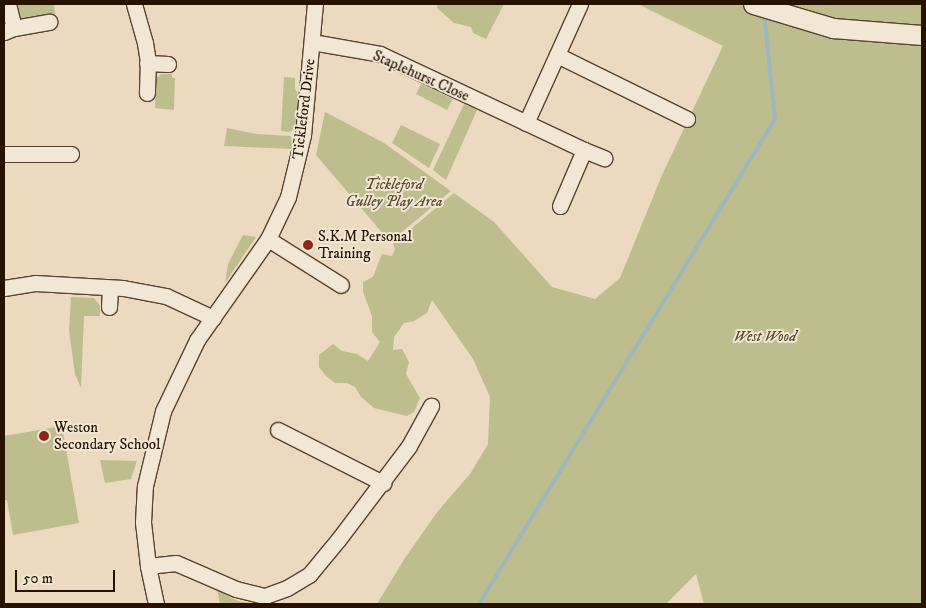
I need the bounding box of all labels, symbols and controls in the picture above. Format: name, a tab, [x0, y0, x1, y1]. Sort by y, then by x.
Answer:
street label: Staplehurst Close	[370, 47, 472, 105]
street label: Tickleford Drive	[289, 58, 319, 160]
park label: Tickleford Gulley Play Area	[346, 175, 442, 210]
place label: S.K.M Personal Training	[318, 227, 412, 262]
marker: S.K.M Personal Training	[302, 239, 314, 251]
park label: West Wood	[734, 328, 796, 346]
place label: Weston Secondary School	[54, 418, 161, 453]
marker: Weston Secondary School	[38, 430, 50, 442]
scale bar	[18, 560, 118, 592]
text: 50 m	[23, 569, 53, 588]

